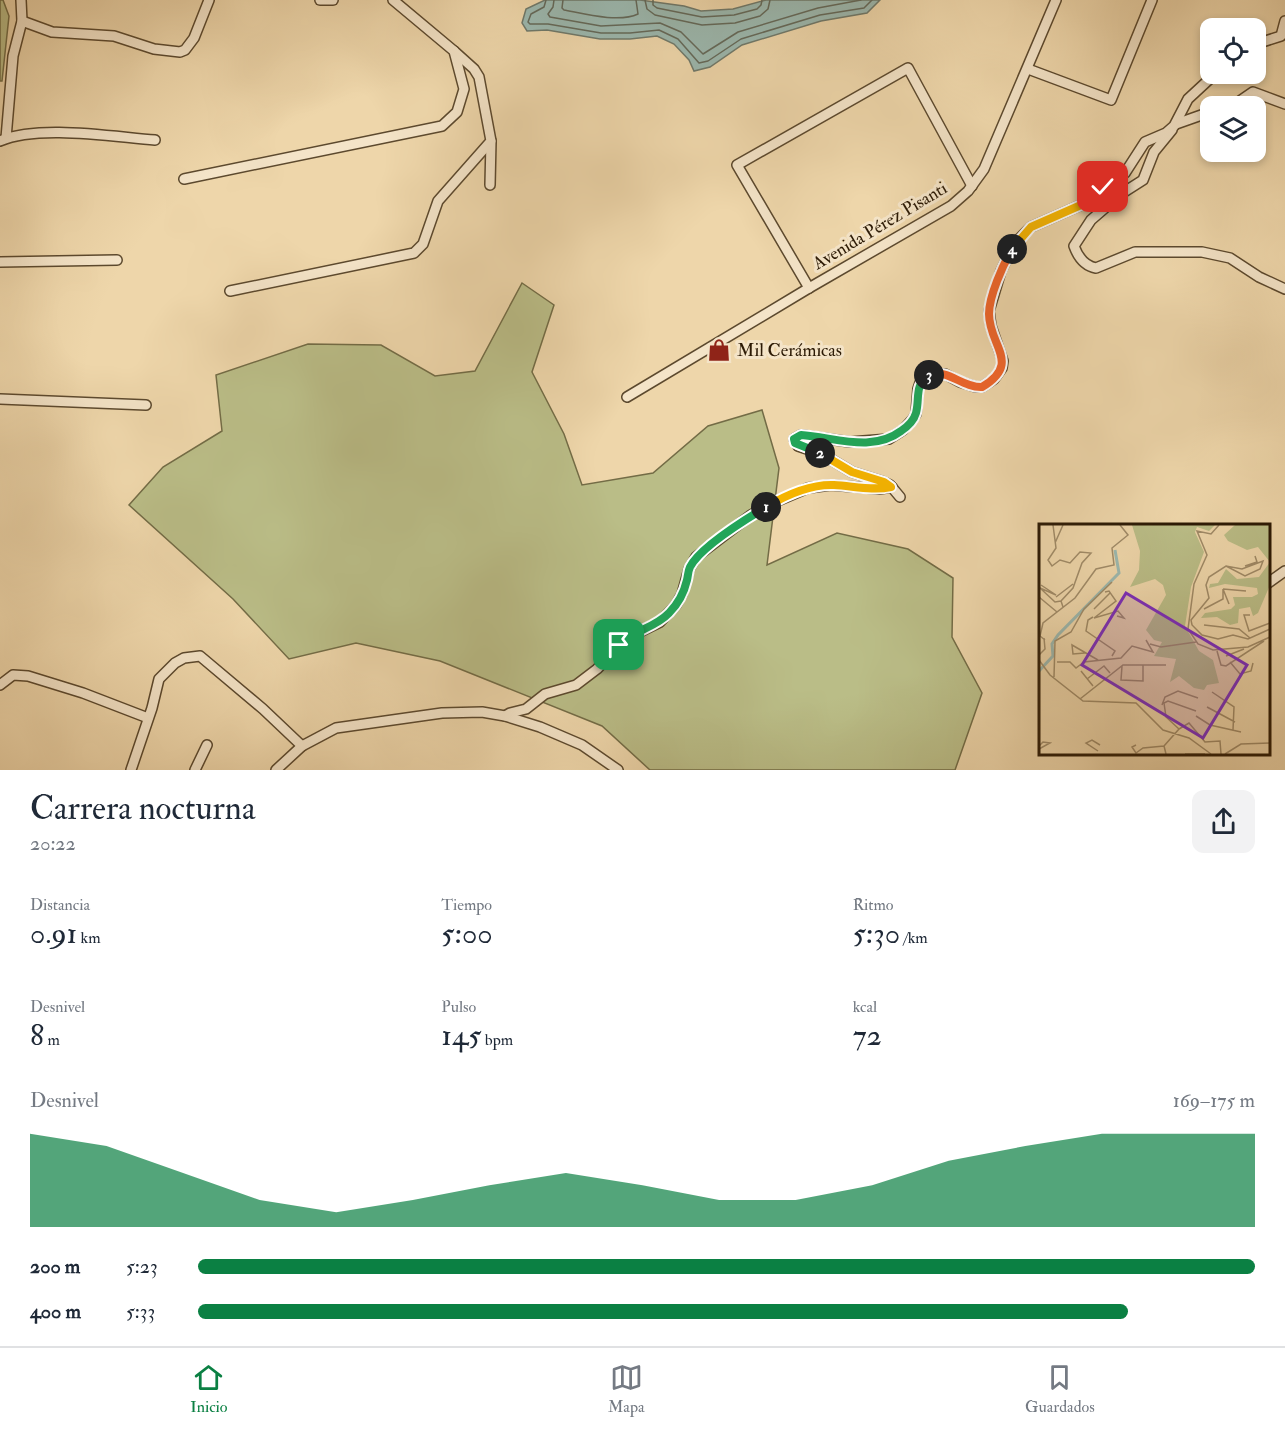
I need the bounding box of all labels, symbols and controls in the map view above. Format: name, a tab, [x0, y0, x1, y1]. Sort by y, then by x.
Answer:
map controls	[1200, 18, 1266, 162]
button: locate	[1200, 18, 1266, 84]
button: layers	[1200, 96, 1266, 162]
pin	[1077, 161, 1128, 212]
icon: check	[1086, 170, 1119, 203]
street label: Avenida Pérez Pisanti	[808, 177, 952, 276]
pin: 4	[997, 234, 1027, 264]
text: 4	[1008, 239, 1016, 259]
shop icon: Mil Cerámicas	[706, 337, 732, 363]
place label: Mil Cerámicas	[737, 339, 842, 362]
pin: 3	[914, 360, 944, 390]
text: 3	[926, 365, 932, 385]
pin: 2	[805, 438, 835, 468]
text: 2	[816, 443, 824, 463]
pin: 1	[751, 492, 781, 522]
text: 1	[763, 497, 769, 517]
inset map	[1039, 524, 1270, 755]
pin	[593, 619, 644, 670]
icon: arrive	[602, 628, 635, 661]
text: Carrera nocturna	[30, 788, 255, 829]
button: share	[1192, 790, 1255, 853]
text: 20:22	[30, 831, 76, 856]
text: Distancia	[30, 895, 90, 915]
text: Tiempo	[441, 895, 492, 915]
text: Ritmo	[853, 895, 894, 915]
text: 0.91	[30, 915, 77, 952]
text: 5:00	[441, 915, 493, 952]
text: 5:30	[853, 915, 900, 952]
text: km	[77, 928, 101, 948]
text: /km	[900, 928, 928, 948]
text: Desnivel	[30, 997, 85, 1017]
text: Pulso	[441, 997, 476, 1017]
text: kcal	[853, 997, 877, 1017]
text: 8	[30, 1017, 44, 1054]
text: 145	[441, 1017, 481, 1054]
text: 72	[853, 1017, 882, 1054]
text: m	[44, 1030, 60, 1050]
text: bpm	[481, 1030, 513, 1050]
text: Desnivel	[30, 1088, 99, 1113]
text: 169–175 m	[1173, 1088, 1255, 1113]
text: 200 m	[30, 1254, 80, 1279]
text: 5:23	[126, 1254, 158, 1279]
text: 400 m	[30, 1299, 81, 1324]
text: 5:33	[126, 1299, 155, 1324]
tab: Inicio	[190, 1361, 227, 1417]
tab: Mapa	[608, 1361, 645, 1417]
tab: Guardados	[1025, 1361, 1095, 1417]

